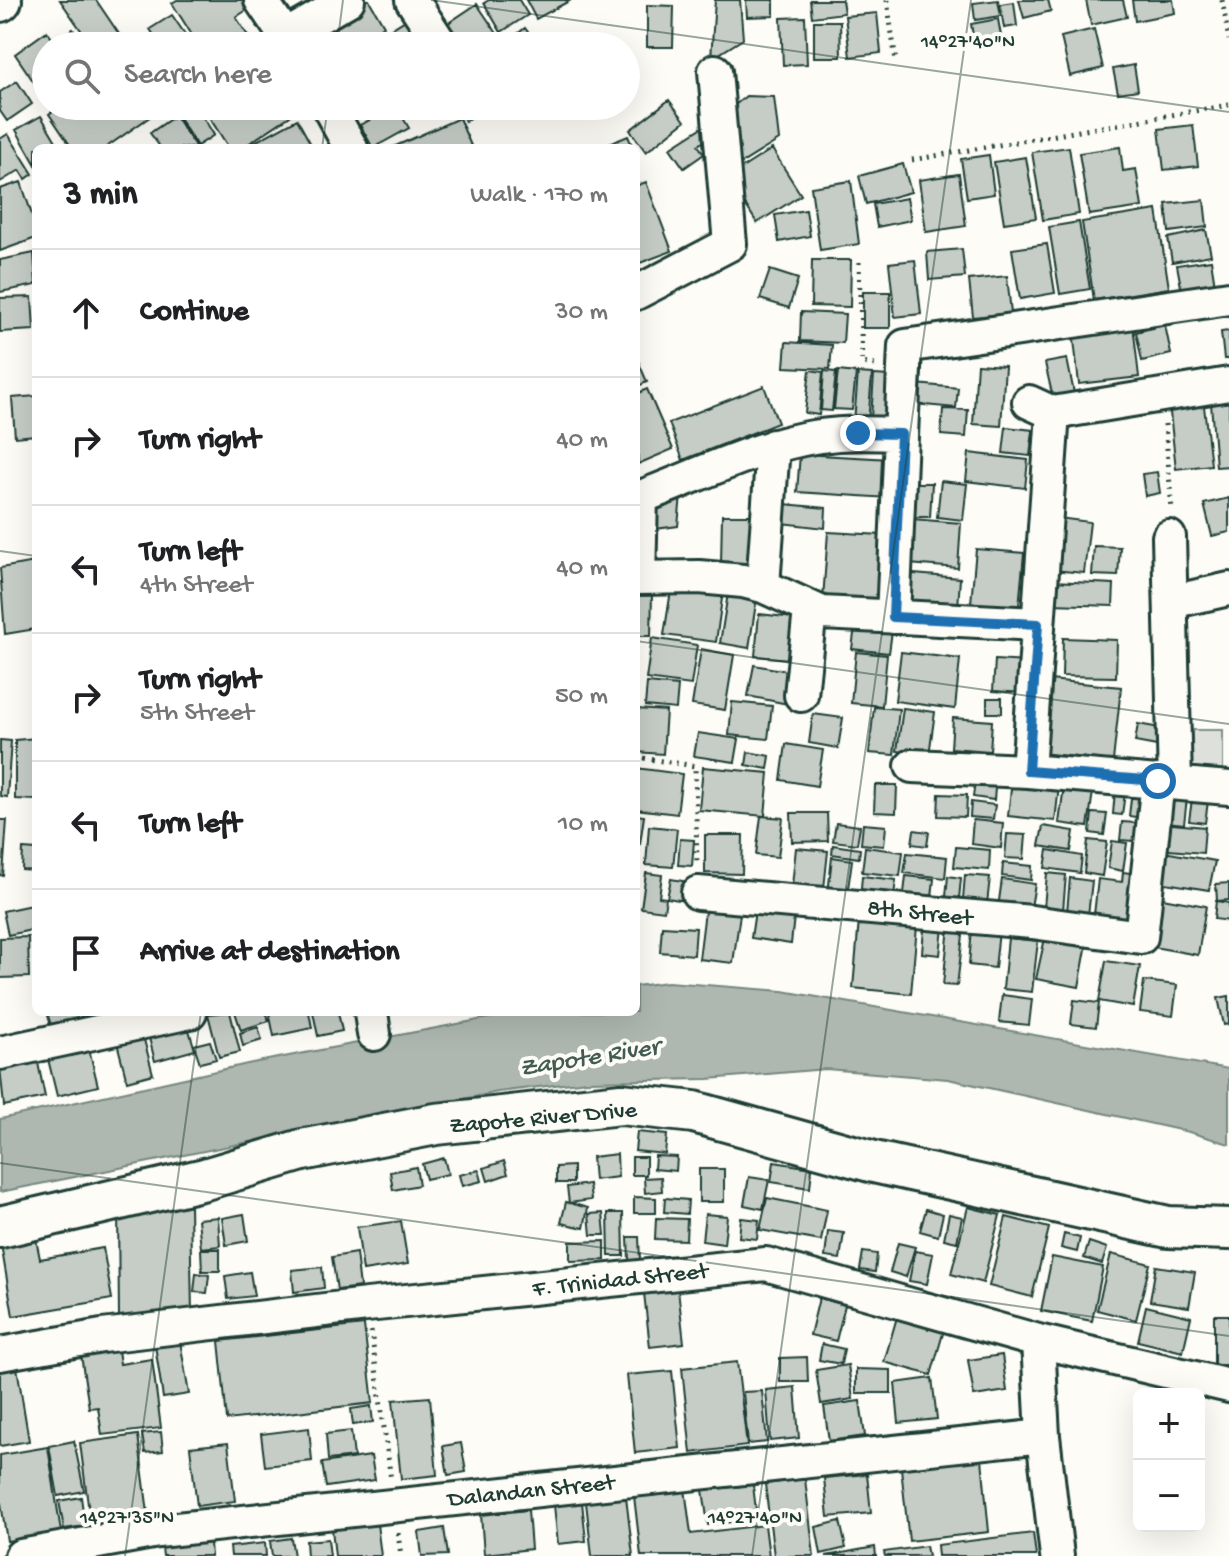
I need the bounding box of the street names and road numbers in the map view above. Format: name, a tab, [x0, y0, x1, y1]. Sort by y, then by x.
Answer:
street label: 8th Street	[866, 895, 976, 935]
street label: Zapote River Drive	[448, 1097, 639, 1142]
street label: F. Trinidad Street	[530, 1258, 712, 1305]
street label: Dalandan Street	[445, 1469, 618, 1516]

